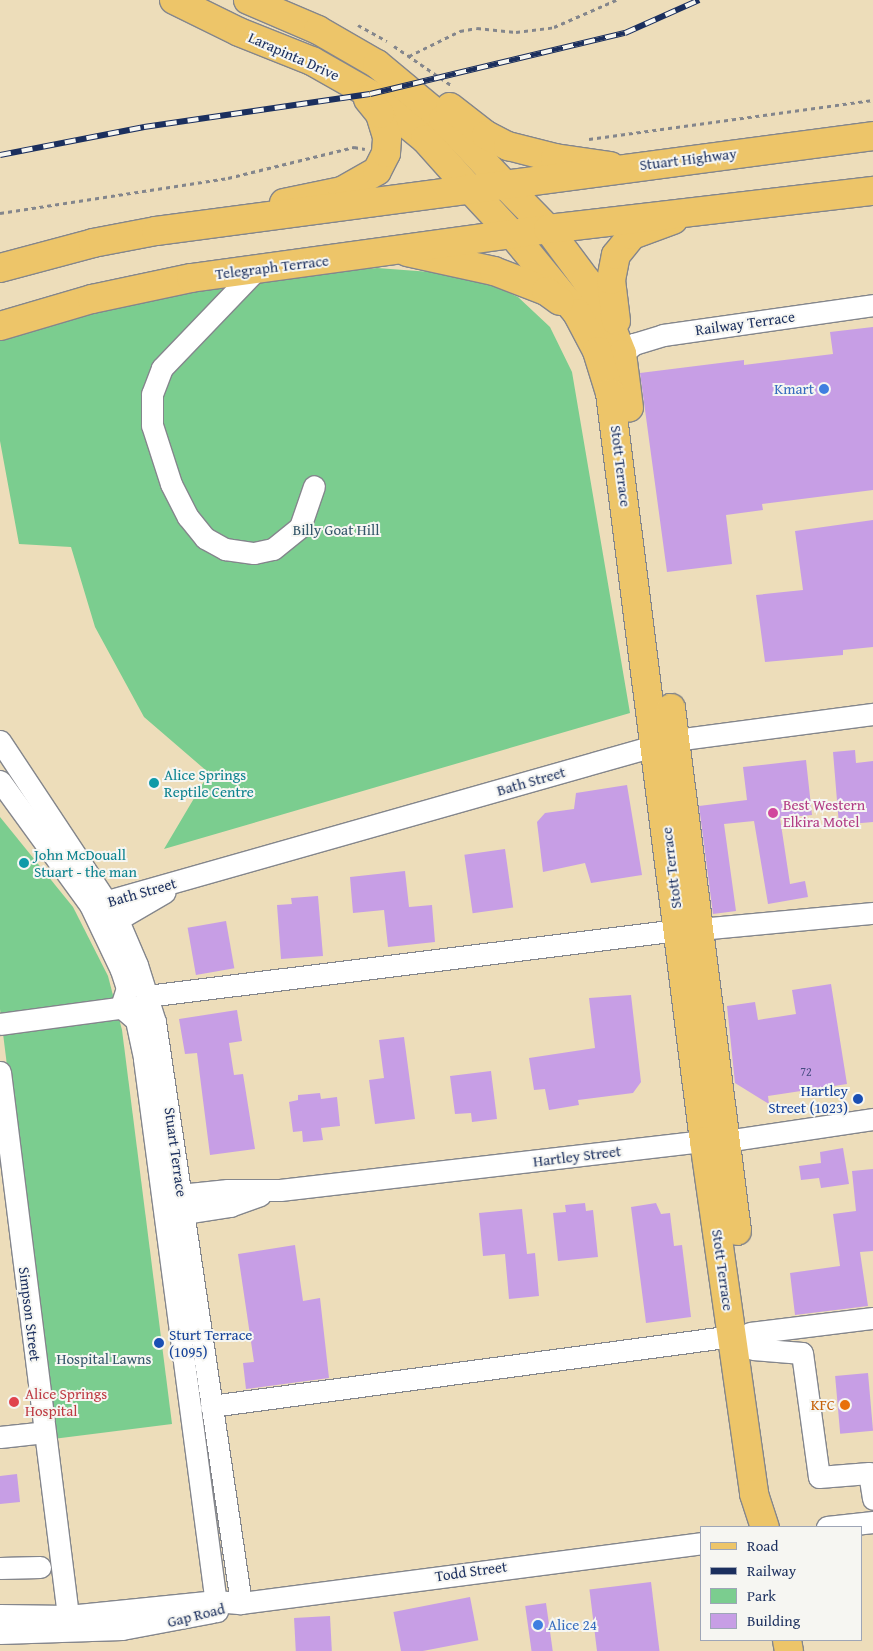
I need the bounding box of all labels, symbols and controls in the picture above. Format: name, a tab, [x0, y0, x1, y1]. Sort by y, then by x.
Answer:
street label: Larapinta Drive	[246, 28, 342, 84]
street label: Stuart Highway	[638, 144, 738, 174]
street label: Telegraph Terrace	[214, 251, 330, 283]
street label: Railway Terrace	[694, 307, 796, 339]
place label: Kmart	[774, 380, 814, 398]
marker: Kmart	[818, 383, 830, 395]
street label: Stott Terrace	[607, 424, 635, 508]
park label: Billy Goat Hill	[293, 521, 379, 539]
street label: Bath Street	[495, 763, 567, 799]
place label: Alice Springs Reptile Centre	[164, 765, 254, 800]
marker: Alice Springs Reptile Centre	[148, 777, 160, 789]
place label: Best Western Elkira Motel	[783, 795, 865, 830]
marker: Best Western Elkira Motel	[767, 807, 779, 819]
street label: Stott Terrace	[657, 826, 685, 910]
place label: John McDouall Stuart - the man	[34, 845, 137, 880]
marker: John McDouall Stuart - the man	[18, 857, 30, 869]
street label: Bath Street	[106, 874, 178, 910]
house number: 72	[800, 1065, 812, 1079]
place label: Hartley Street (1023)	[768, 1081, 848, 1116]
marker: Hartley Street (1023)	[852, 1093, 864, 1105]
street label: Stuart Terrace	[161, 1106, 191, 1198]
street label: Hartley Street	[532, 1142, 622, 1170]
street label: Stott Terrace	[708, 1228, 738, 1312]
street label: Simpson Street	[15, 1266, 45, 1362]
place label: Sturt Terrace (1095)	[169, 1325, 252, 1360]
marker: Sturt Terrace (1095)	[153, 1337, 165, 1349]
park label: Hospital Lawns	[57, 1350, 151, 1368]
place label: Alice Springs Hospital	[25, 1384, 107, 1419]
marker: Alice Springs Hospital	[7, 1395, 21, 1409]
place label: KFC	[811, 1396, 835, 1414]
marker: KFC	[839, 1399, 851, 1411]
legend	[700, 1526, 863, 1641]
text: Road	[747, 1535, 778, 1556]
street label: Todd Street	[434, 1557, 508, 1585]
text: Railway	[747, 1560, 796, 1581]
text: Park	[747, 1585, 776, 1606]
street label: Gap Road	[165, 1599, 227, 1631]
text: Building	[747, 1610, 800, 1631]
place label: Alice 24	[548, 1616, 597, 1634]
marker: Alice 24	[532, 1619, 544, 1631]

